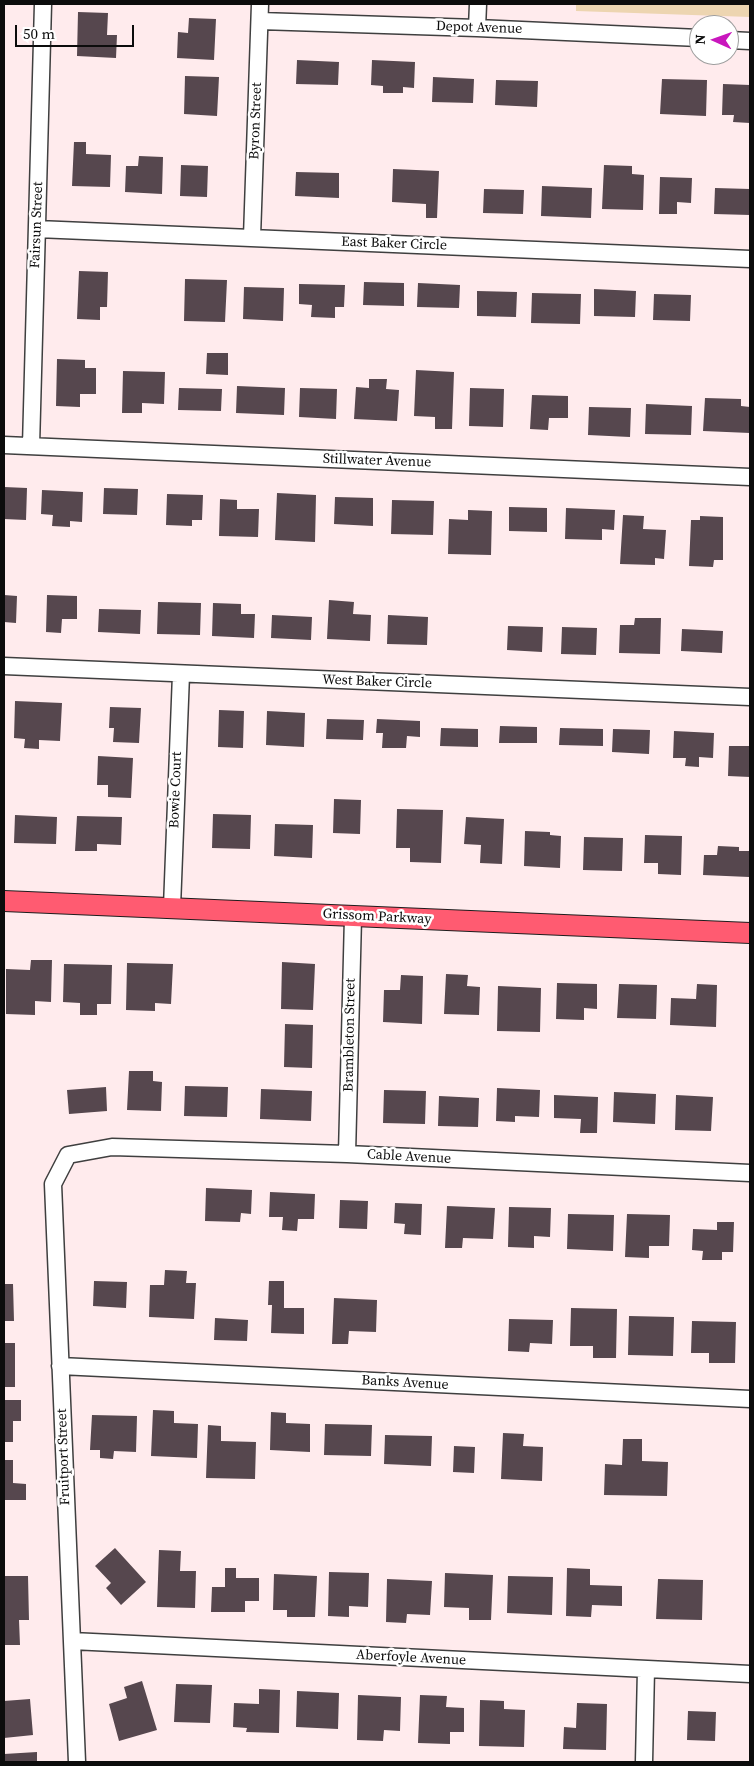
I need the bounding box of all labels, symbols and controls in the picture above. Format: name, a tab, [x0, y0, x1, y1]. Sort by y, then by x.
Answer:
scale bar	[18, 15, 136, 47]
north arrow	[689, 15, 739, 65]
street label: Depot Avenue	[436, 18, 522, 38]
text: 50 m	[23, 23, 55, 44]
text: N	[690, 34, 710, 45]
street label: Byron Street	[246, 82, 266, 160]
street label: Fairsun Street	[27, 181, 47, 269]
street label: East Baker Circle	[341, 234, 447, 254]
street label: Stillwater Avenue	[323, 451, 431, 471]
street label: West Baker Circle	[322, 672, 432, 692]
street label: Bowie Court	[166, 751, 186, 829]
street label: Grissom Parkway	[322, 906, 432, 928]
street label: Brambleton Street	[341, 978, 359, 1092]
street label: Cable Avenue	[366, 1146, 452, 1168]
street label: Banks Avenue	[361, 1372, 449, 1394]
street label: Fruitport Street	[54, 1408, 74, 1506]
street label: Aberfoyle Avenue	[356, 1647, 466, 1669]

